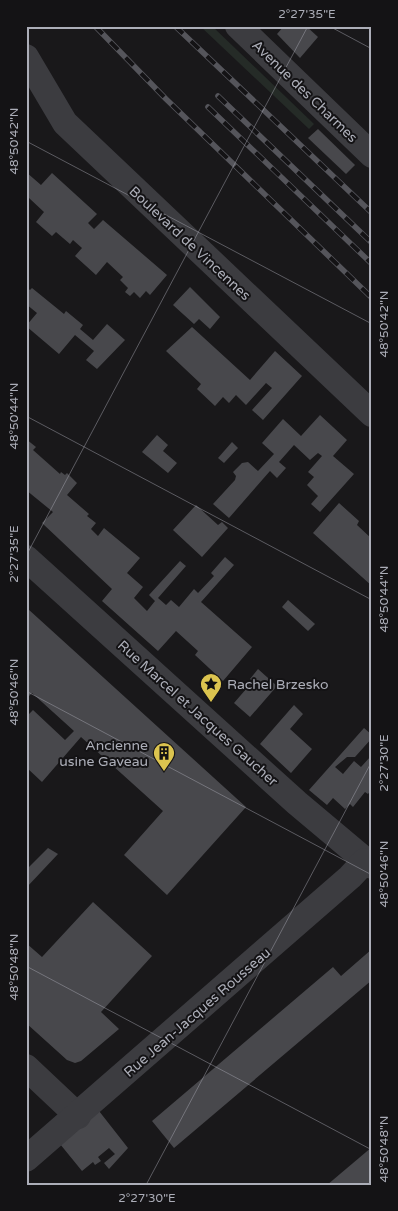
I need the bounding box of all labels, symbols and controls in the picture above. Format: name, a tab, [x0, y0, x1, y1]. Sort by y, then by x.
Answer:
text: 2°27'35"E	[278, 7, 336, 21]
street label: Avenue des Charmes	[248, 37, 361, 146]
text: 48°50'42"N	[7, 108, 21, 175]
street label: Boulevard de Vincennes	[125, 183, 254, 304]
text: 48°50'42"N	[377, 291, 391, 358]
text: 48°50'44"N	[7, 383, 21, 450]
text: 2°27'35"E	[7, 525, 21, 583]
text: 48°50'44"N	[377, 566, 391, 633]
street label: Rue Marcel et Jacques Gaucher	[114, 637, 282, 790]
text: 48°50'46"N	[7, 659, 21, 726]
place icon: Rachel Brzesko	[199, 672, 223, 703]
place label: Rachel Brzesko	[227, 676, 328, 693]
text: 2°27'30"E	[377, 734, 391, 792]
place label: Ancienne usine Gaveau	[59, 737, 148, 770]
building icon: Ancienne usine Gaveau	[152, 741, 176, 772]
text: 48°50'46"N	[377, 841, 391, 908]
text: 48°50'48"N	[7, 934, 21, 1001]
street label: Rue Jean-Jacques Rousseau	[121, 944, 274, 1081]
text: 48°50'48"N	[377, 1116, 391, 1183]
text: 2°27'30"E	[118, 1191, 176, 1205]

